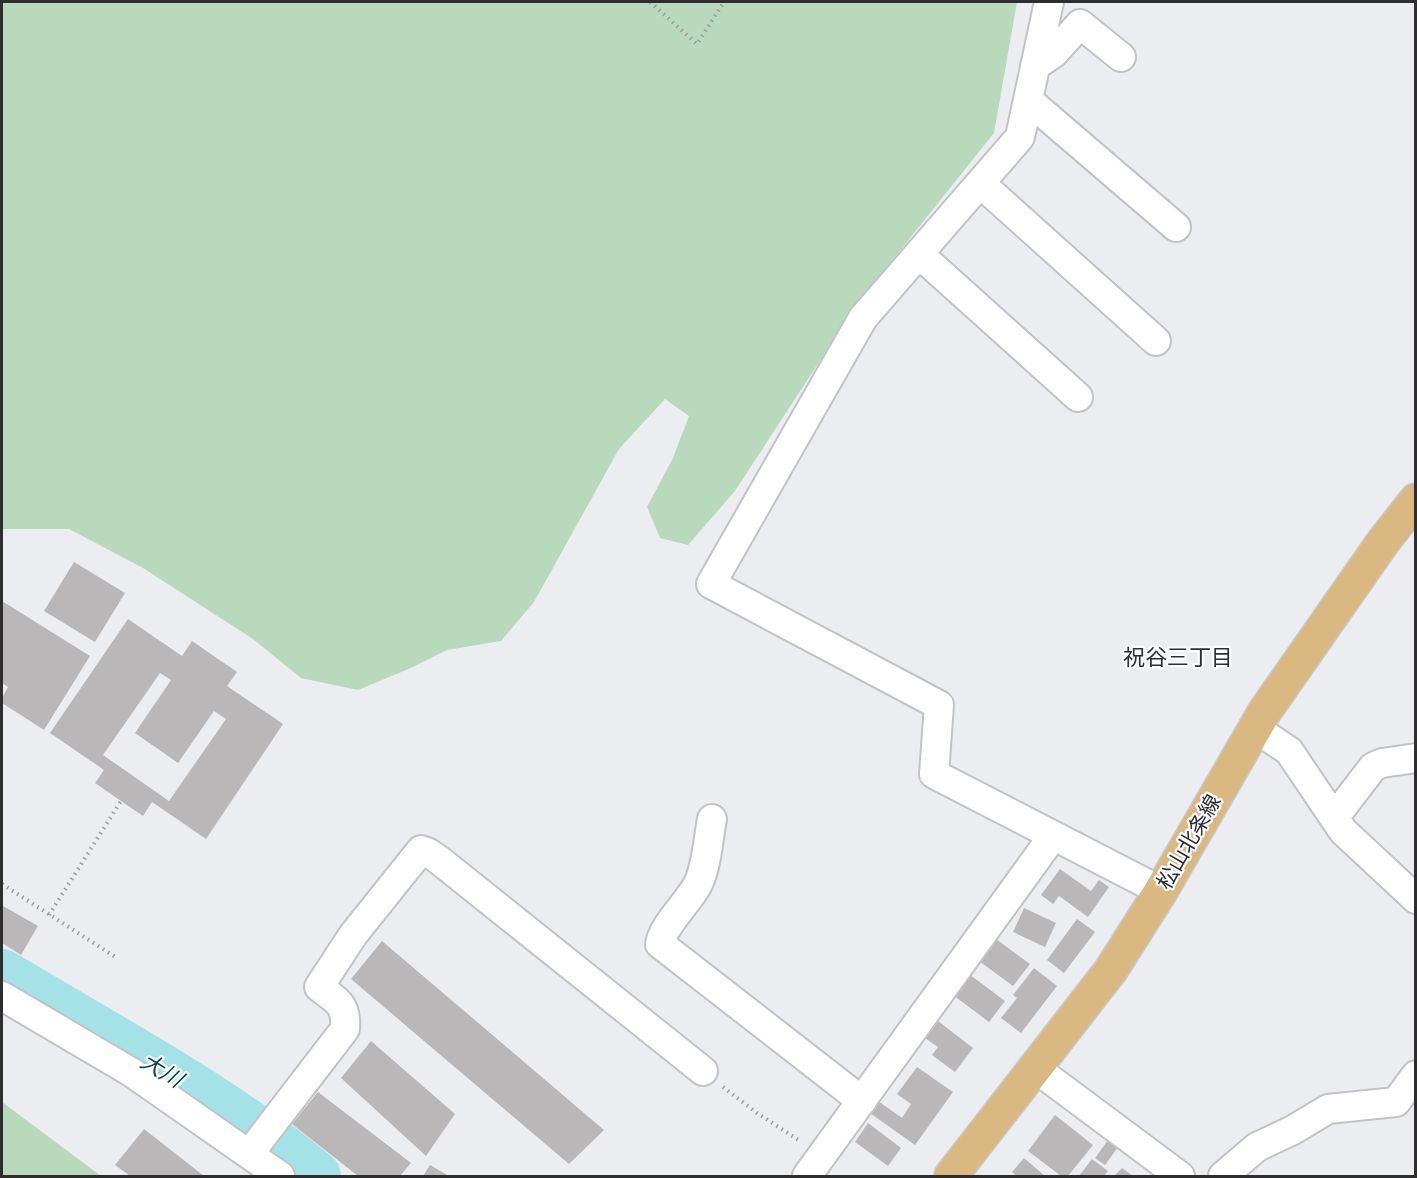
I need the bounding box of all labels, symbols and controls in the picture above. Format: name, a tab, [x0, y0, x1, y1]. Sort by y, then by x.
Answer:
district label: 祝谷三丁目	[1123, 644, 1233, 670]
street label: 松山北条線	[1151, 790, 1226, 893]
water label: 大川	[136, 1048, 189, 1094]

